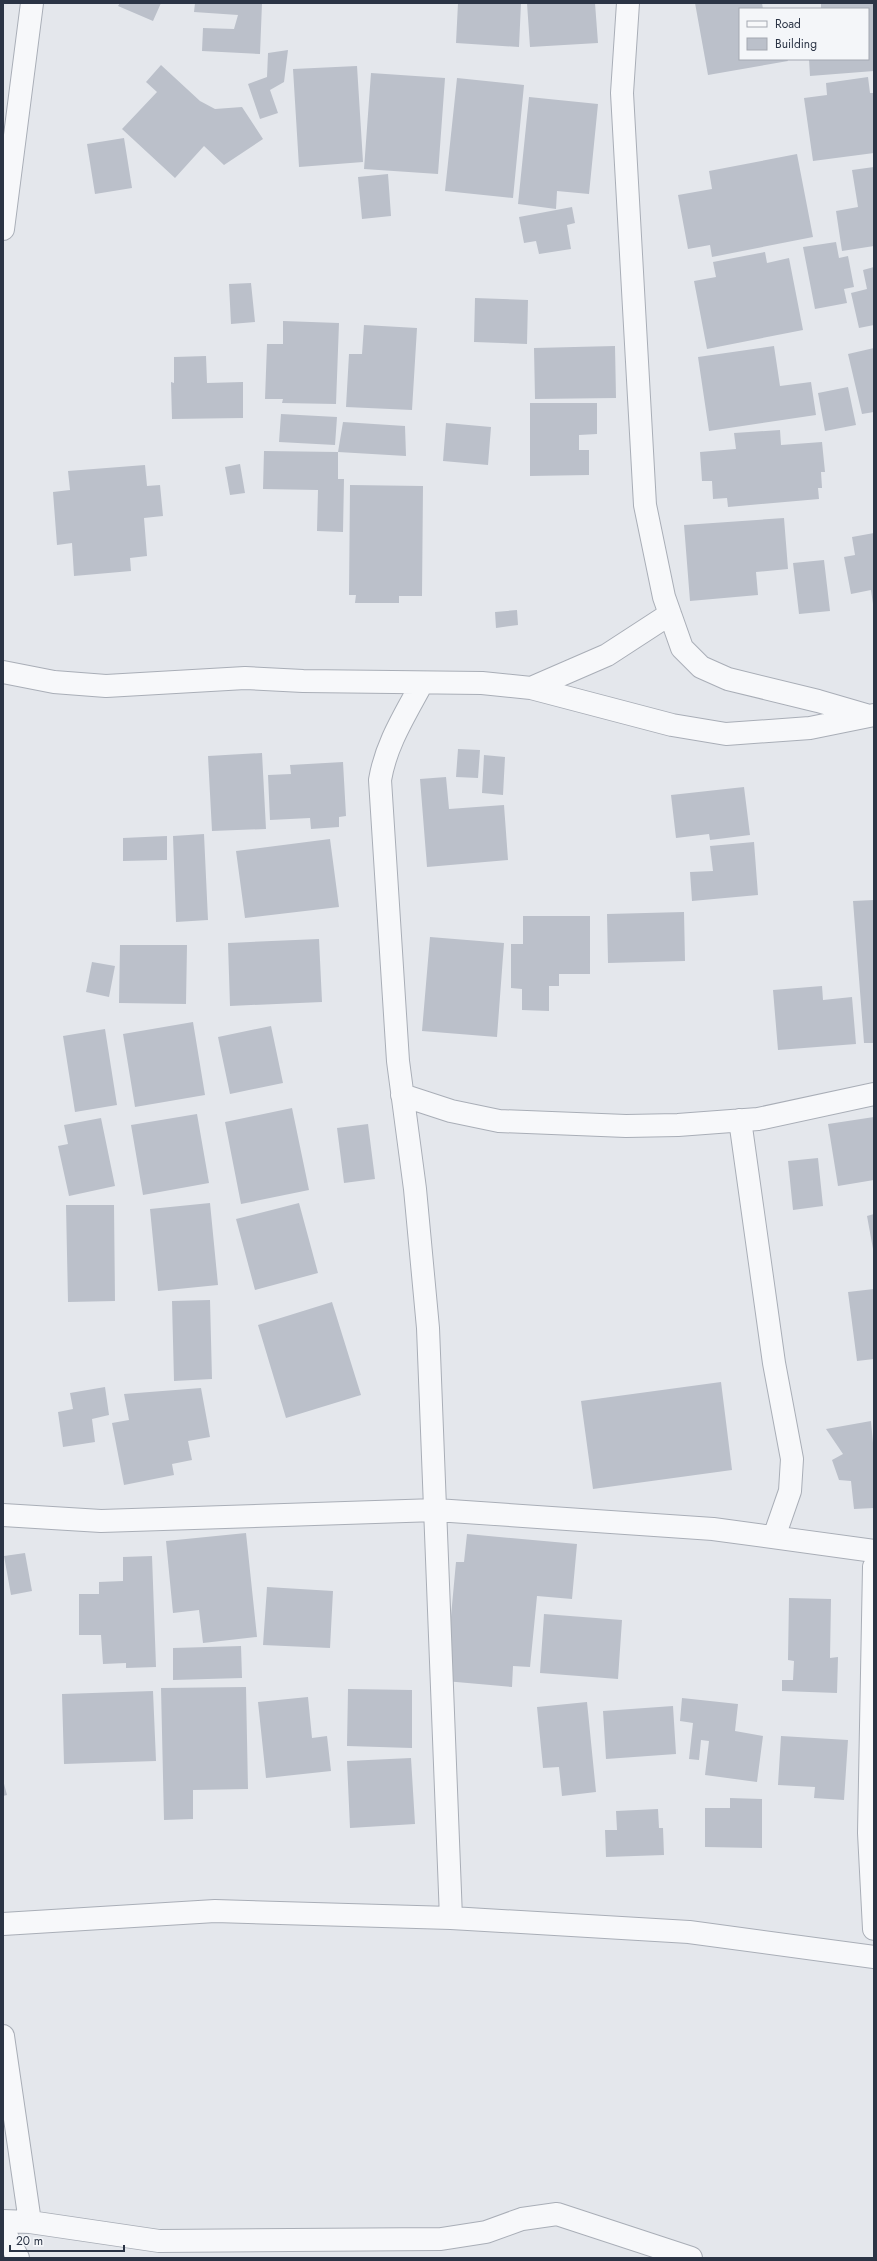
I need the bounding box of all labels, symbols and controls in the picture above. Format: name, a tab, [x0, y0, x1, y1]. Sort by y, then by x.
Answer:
legend	[739, 8, 869, 60]
text: Road	[775, 15, 801, 33]
text: Building	[775, 35, 817, 53]
scale bar	[10, 2227, 124, 2253]
text: 20 m	[16, 2232, 43, 2250]

